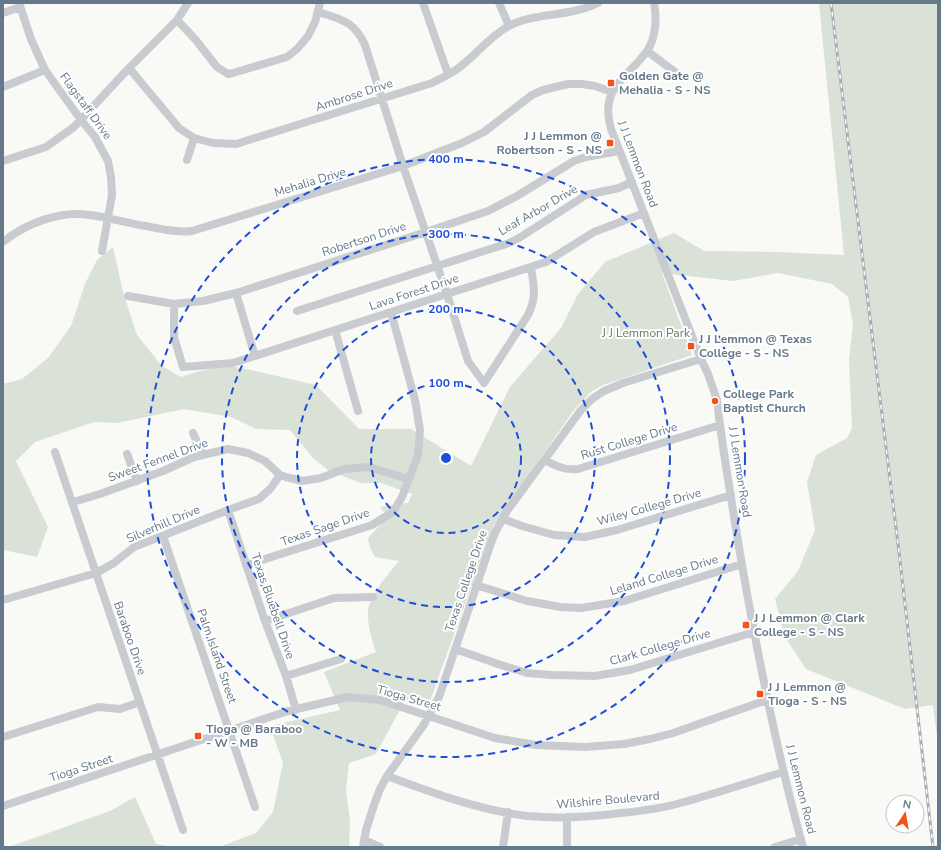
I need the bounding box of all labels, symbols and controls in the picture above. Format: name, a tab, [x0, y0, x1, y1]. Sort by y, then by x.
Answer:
place label: Golden Gate @ Mehalia - S - NS	[619, 68, 711, 98]
street label: Flagstaff Drive	[56, 69, 116, 143]
street label: Ambrose Drive	[313, 75, 395, 115]
marker: Golden Gate @ Mehalia - S - NS	[606, 78, 616, 88]
street label: J J Lemmon Road	[614, 117, 662, 210]
place label: J J Lemmon @ Robertson - S - NS	[496, 128, 602, 158]
marker: J J Lemmon @ Robertson - S - NS	[605, 138, 615, 148]
text: 400 m	[428, 151, 464, 167]
street label: Mehalia Drive	[272, 164, 348, 200]
street label: Leaf Arbor Drive	[496, 181, 580, 239]
street label: Robertson Drive	[320, 218, 408, 260]
text: 300 m	[428, 226, 464, 242]
street label: Lava Forest Drive	[367, 270, 461, 314]
text: 200 m	[428, 301, 464, 317]
park label: J J Lemmon Park	[601, 325, 691, 341]
place label: J J Lemmon @ Texas College - S - NS	[698, 331, 812, 361]
marker: J J Lemmon @ Texas College - S - NS	[686, 341, 696, 351]
text: 100 m	[428, 375, 464, 391]
place label: College Park Baptist Church	[723, 386, 806, 416]
marker: College Park Baptist Church	[710, 396, 720, 406]
street label: Rust College Drive	[579, 419, 679, 463]
street label: J J Lemmon Road	[725, 424, 755, 519]
street label: Sweet Fennel Drive	[106, 434, 210, 486]
centre of rings	[439, 451, 453, 465]
street label: Wiley College Drive	[595, 484, 703, 530]
street label: Silverhill Drive	[124, 501, 202, 547]
street label: Texas Sage Drive	[279, 504, 371, 550]
street label: Texas College Drive	[441, 528, 491, 634]
street label: Texas Bluebell Drive	[247, 551, 299, 661]
street label: Leland College Drive	[608, 551, 720, 599]
street label: Baraboo Drive	[110, 599, 150, 677]
street label: Palm Island Street	[193, 607, 241, 706]
place label: J J Lemmon @ Clark College - S - NS	[753, 610, 865, 640]
marker: J J Lemmon @ Clark College - S - NS	[741, 620, 751, 630]
street label: Clark College Drive	[608, 625, 712, 669]
place label: J J Lemmon @ Tioga - S - NS	[767, 679, 847, 709]
street label: Tioga Street	[375, 681, 444, 715]
marker: J J Lemmon @ Tioga - S - NS	[755, 689, 765, 699]
place label: Tioga @ Baraboo - W - MB	[206, 721, 302, 751]
marker: Tioga @ Baraboo - W - MB	[193, 731, 203, 741]
street label: J J Lemmon Road	[782, 742, 820, 835]
street label: Tioga Street	[47, 750, 116, 786]
street label: Wilshire Boulevard	[556, 788, 660, 812]
north arrow	[885, 794, 925, 834]
text: N	[901, 797, 913, 813]

